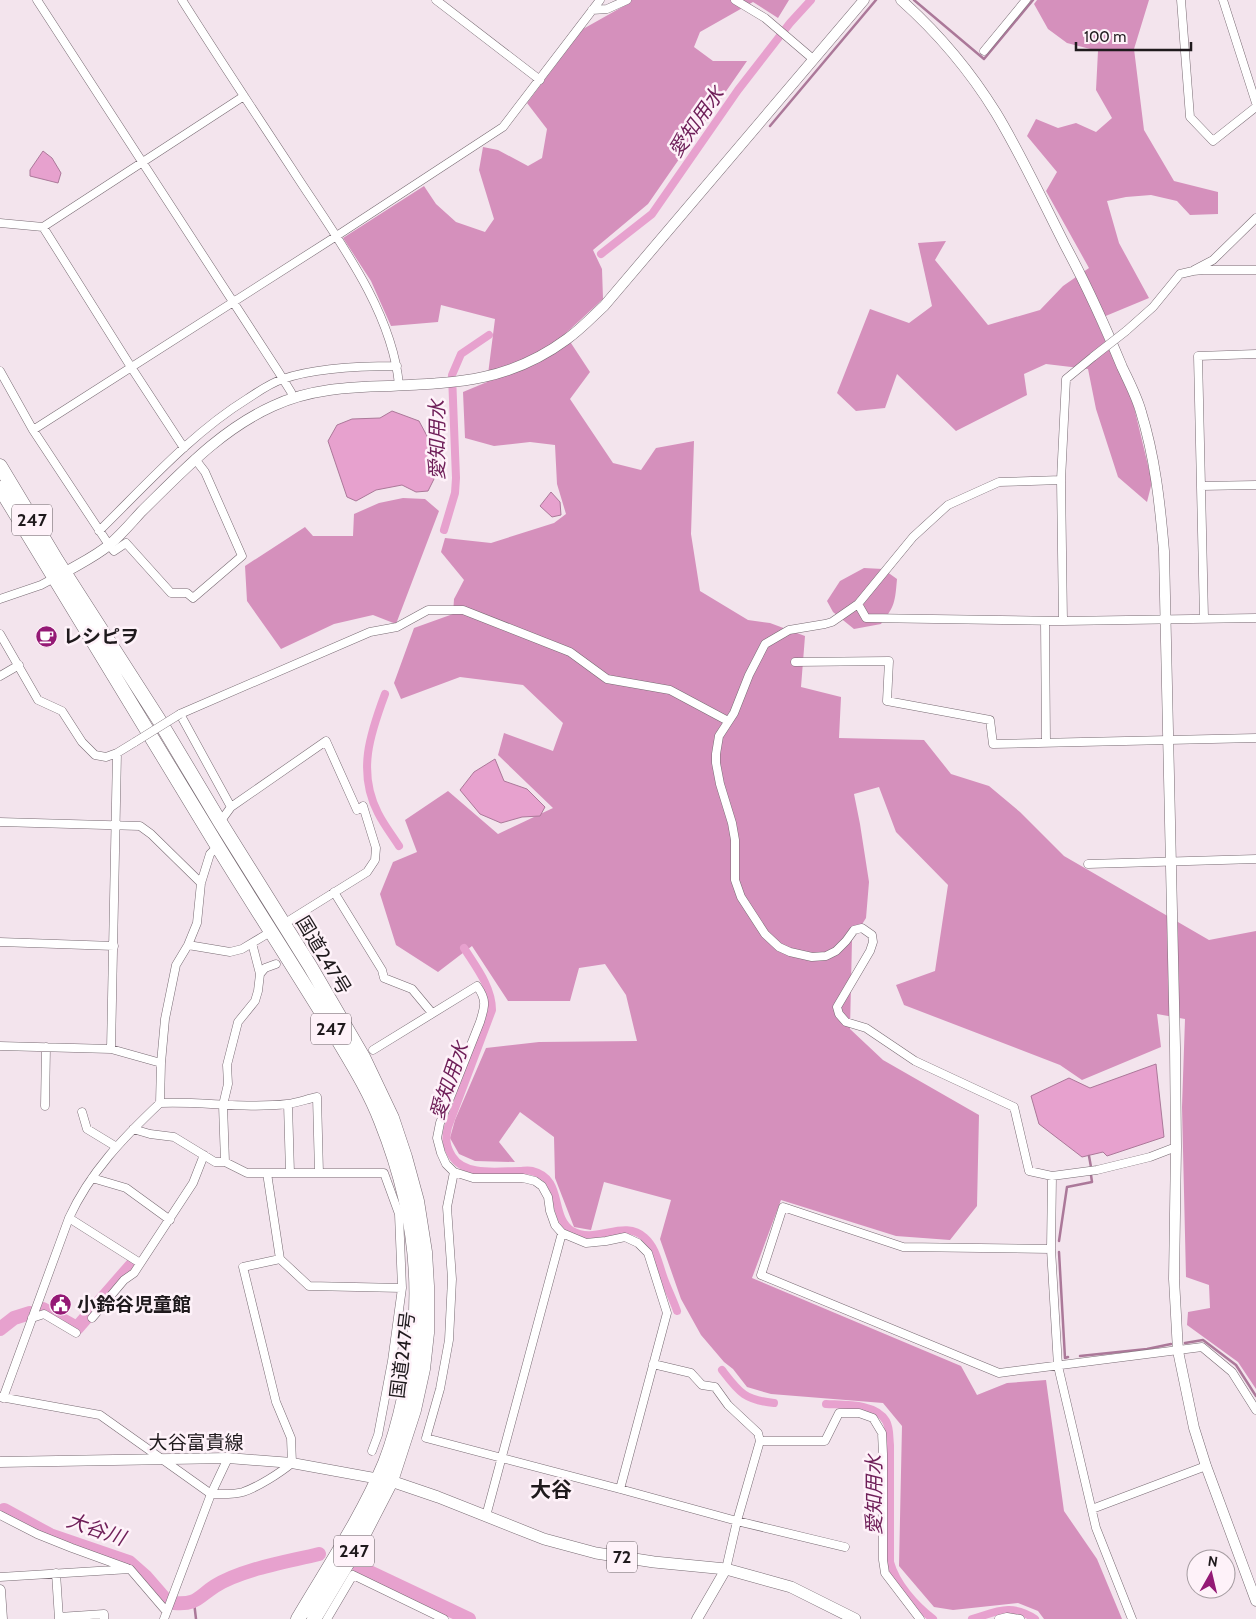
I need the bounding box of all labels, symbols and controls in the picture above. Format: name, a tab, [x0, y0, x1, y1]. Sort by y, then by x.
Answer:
scale bar	[1076, 20, 1191, 52]
text: 100 m	[1084, 28, 1126, 46]
water label: 愛知用水	[663, 81, 730, 162]
water label: 愛知用水	[425, 398, 449, 480]
road number: 247	[12, 504, 52, 536]
cafe icon: レシピヲ	[35, 624, 59, 648]
place label: レシピヲ	[63, 625, 139, 648]
street label: 国道247号	[291, 912, 356, 999]
road number: 247	[311, 1014, 351, 1044]
water label: 愛知用水	[425, 1037, 474, 1123]
public building icon: 小鈴谷児童館	[49, 1292, 73, 1316]
place label: 小鈴谷児童館	[77, 1293, 191, 1316]
street label: 国道247号	[386, 1310, 419, 1400]
street label: 大谷富貴線	[148, 1431, 244, 1454]
water label: 愛知用水	[862, 1453, 886, 1535]
district label: 大谷	[530, 1477, 572, 1502]
water label: 大谷川	[64, 1508, 130, 1551]
road number: 247	[334, 1535, 374, 1566]
road number: 72	[607, 1541, 637, 1572]
north arrow	[1186, 1549, 1236, 1599]
text: N	[1207, 1552, 1219, 1571]

